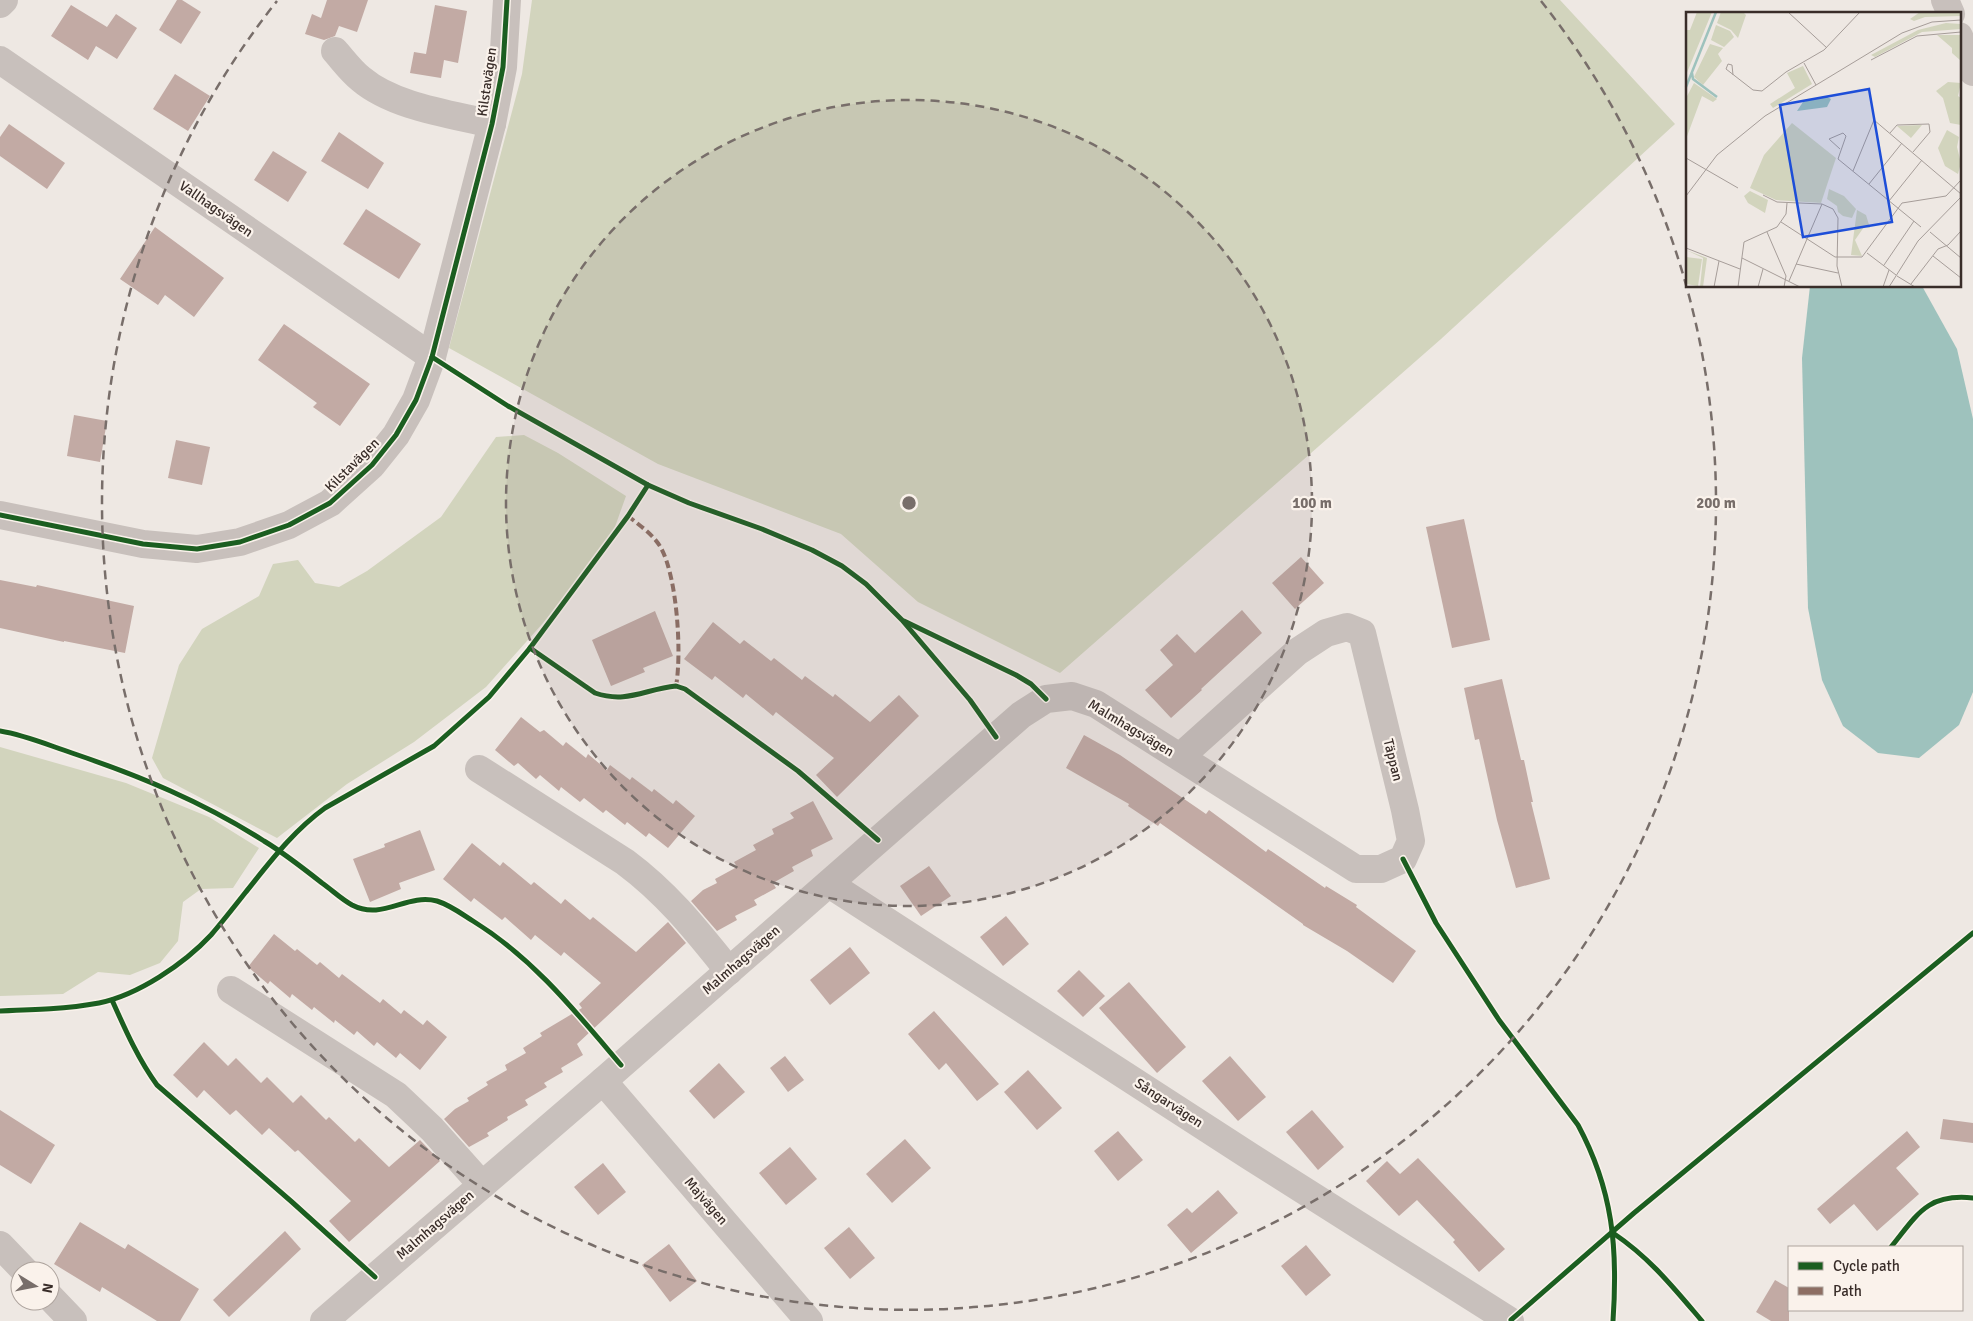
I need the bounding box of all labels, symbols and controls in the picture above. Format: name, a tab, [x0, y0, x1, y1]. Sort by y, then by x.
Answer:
inset map	[1686, 12, 1960, 288]
street label: Kilstavägen	[474, 46, 500, 118]
street label: Vallhagsvägen	[176, 177, 256, 241]
street label: Kilstavägen	[321, 434, 383, 496]
centre of rings	[900, 494, 918, 512]
text: 100 m	[1292, 494, 1332, 512]
text: 200 m	[1696, 494, 1736, 512]
street label: Malmhagsvägen	[1085, 696, 1177, 760]
street label: Täppan	[1380, 737, 1406, 783]
street label: Malmhagsvägen	[699, 922, 783, 998]
street label: Sångarvägen	[1132, 1075, 1206, 1131]
street label: Majvägen	[681, 1174, 731, 1228]
street label: Malmhagsvägen	[393, 1187, 477, 1263]
legend	[1788, 1246, 1963, 1311]
text: Cycle path	[1833, 1257, 1900, 1275]
north arrow	[10, 1261, 60, 1311]
text: N	[38, 1282, 57, 1294]
text: Path	[1833, 1282, 1862, 1300]

